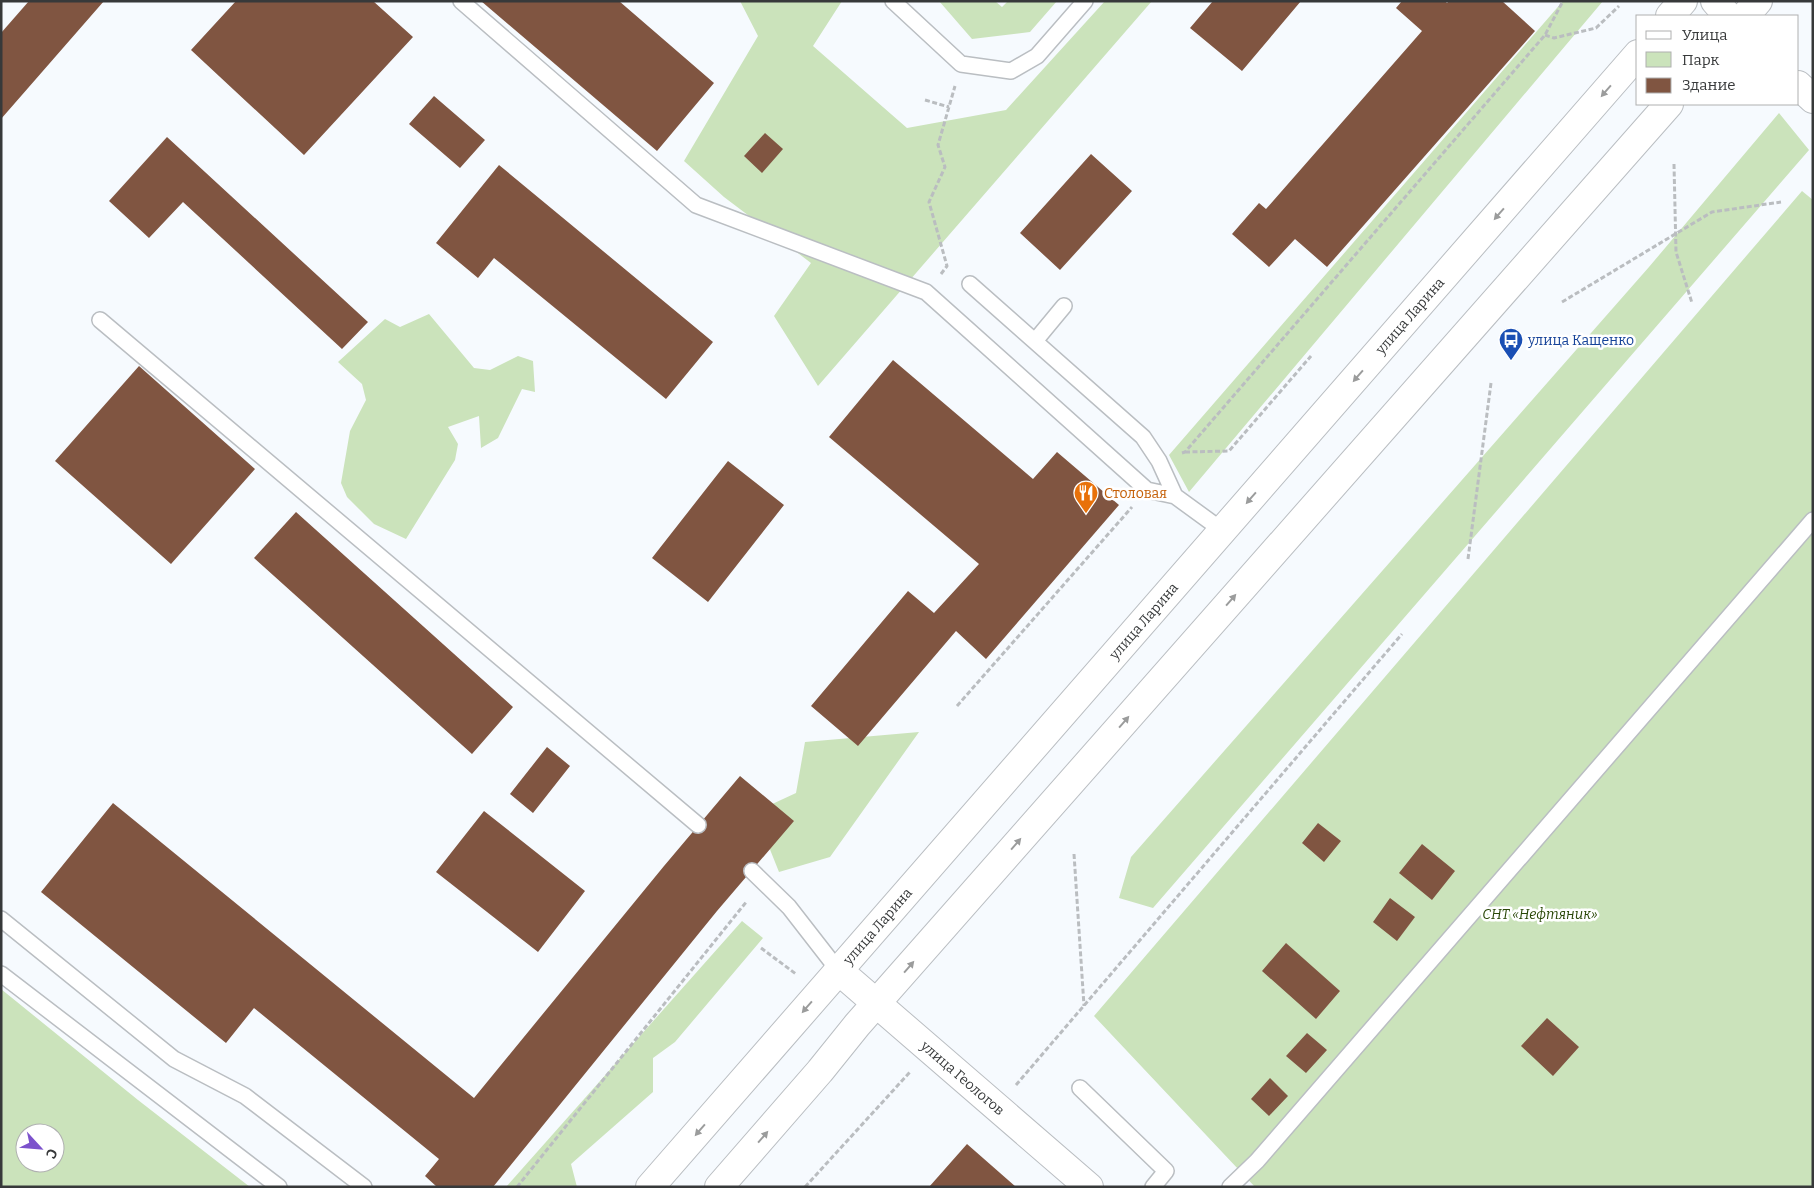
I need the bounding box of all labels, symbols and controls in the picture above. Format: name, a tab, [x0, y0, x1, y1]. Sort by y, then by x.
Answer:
legend	[1636, 15, 1799, 105]
text: Улица	[1682, 26, 1728, 44]
text: Парк	[1682, 51, 1720, 69]
text: Здание	[1682, 76, 1736, 94]
one-way arrow	[1601, 85, 1612, 97]
one-way arrow	[1493, 207, 1505, 219]
street label: улица Ларина	[1371, 274, 1448, 358]
bus stop icon: улица Кащенко	[1498, 327, 1524, 361]
place label: улица Кащенко	[1527, 332, 1634, 349]
one-way arrow	[1352, 369, 1364, 381]
restaurant icon: Столовая	[1073, 480, 1099, 514]
place label: Столовая	[1104, 485, 1167, 502]
one-way arrow	[1246, 492, 1257, 505]
street label: улица Ларина	[1105, 579, 1182, 664]
one-way arrow	[1225, 595, 1237, 607]
one-way arrow	[1118, 716, 1129, 729]
one-way arrow	[1011, 838, 1022, 851]
street label: улица Ларина	[839, 884, 916, 969]
park label: СНТ «Нефтяник»	[1482, 906, 1598, 923]
one-way arrow	[903, 961, 915, 973]
one-way arrow	[802, 1001, 813, 1013]
street label: улица Геологов	[917, 1036, 1008, 1119]
north arrow	[15, 1123, 65, 1173]
one-way arrow	[694, 1123, 706, 1135]
one-way arrow	[757, 1130, 768, 1143]
text: С	[42, 1146, 61, 1161]

